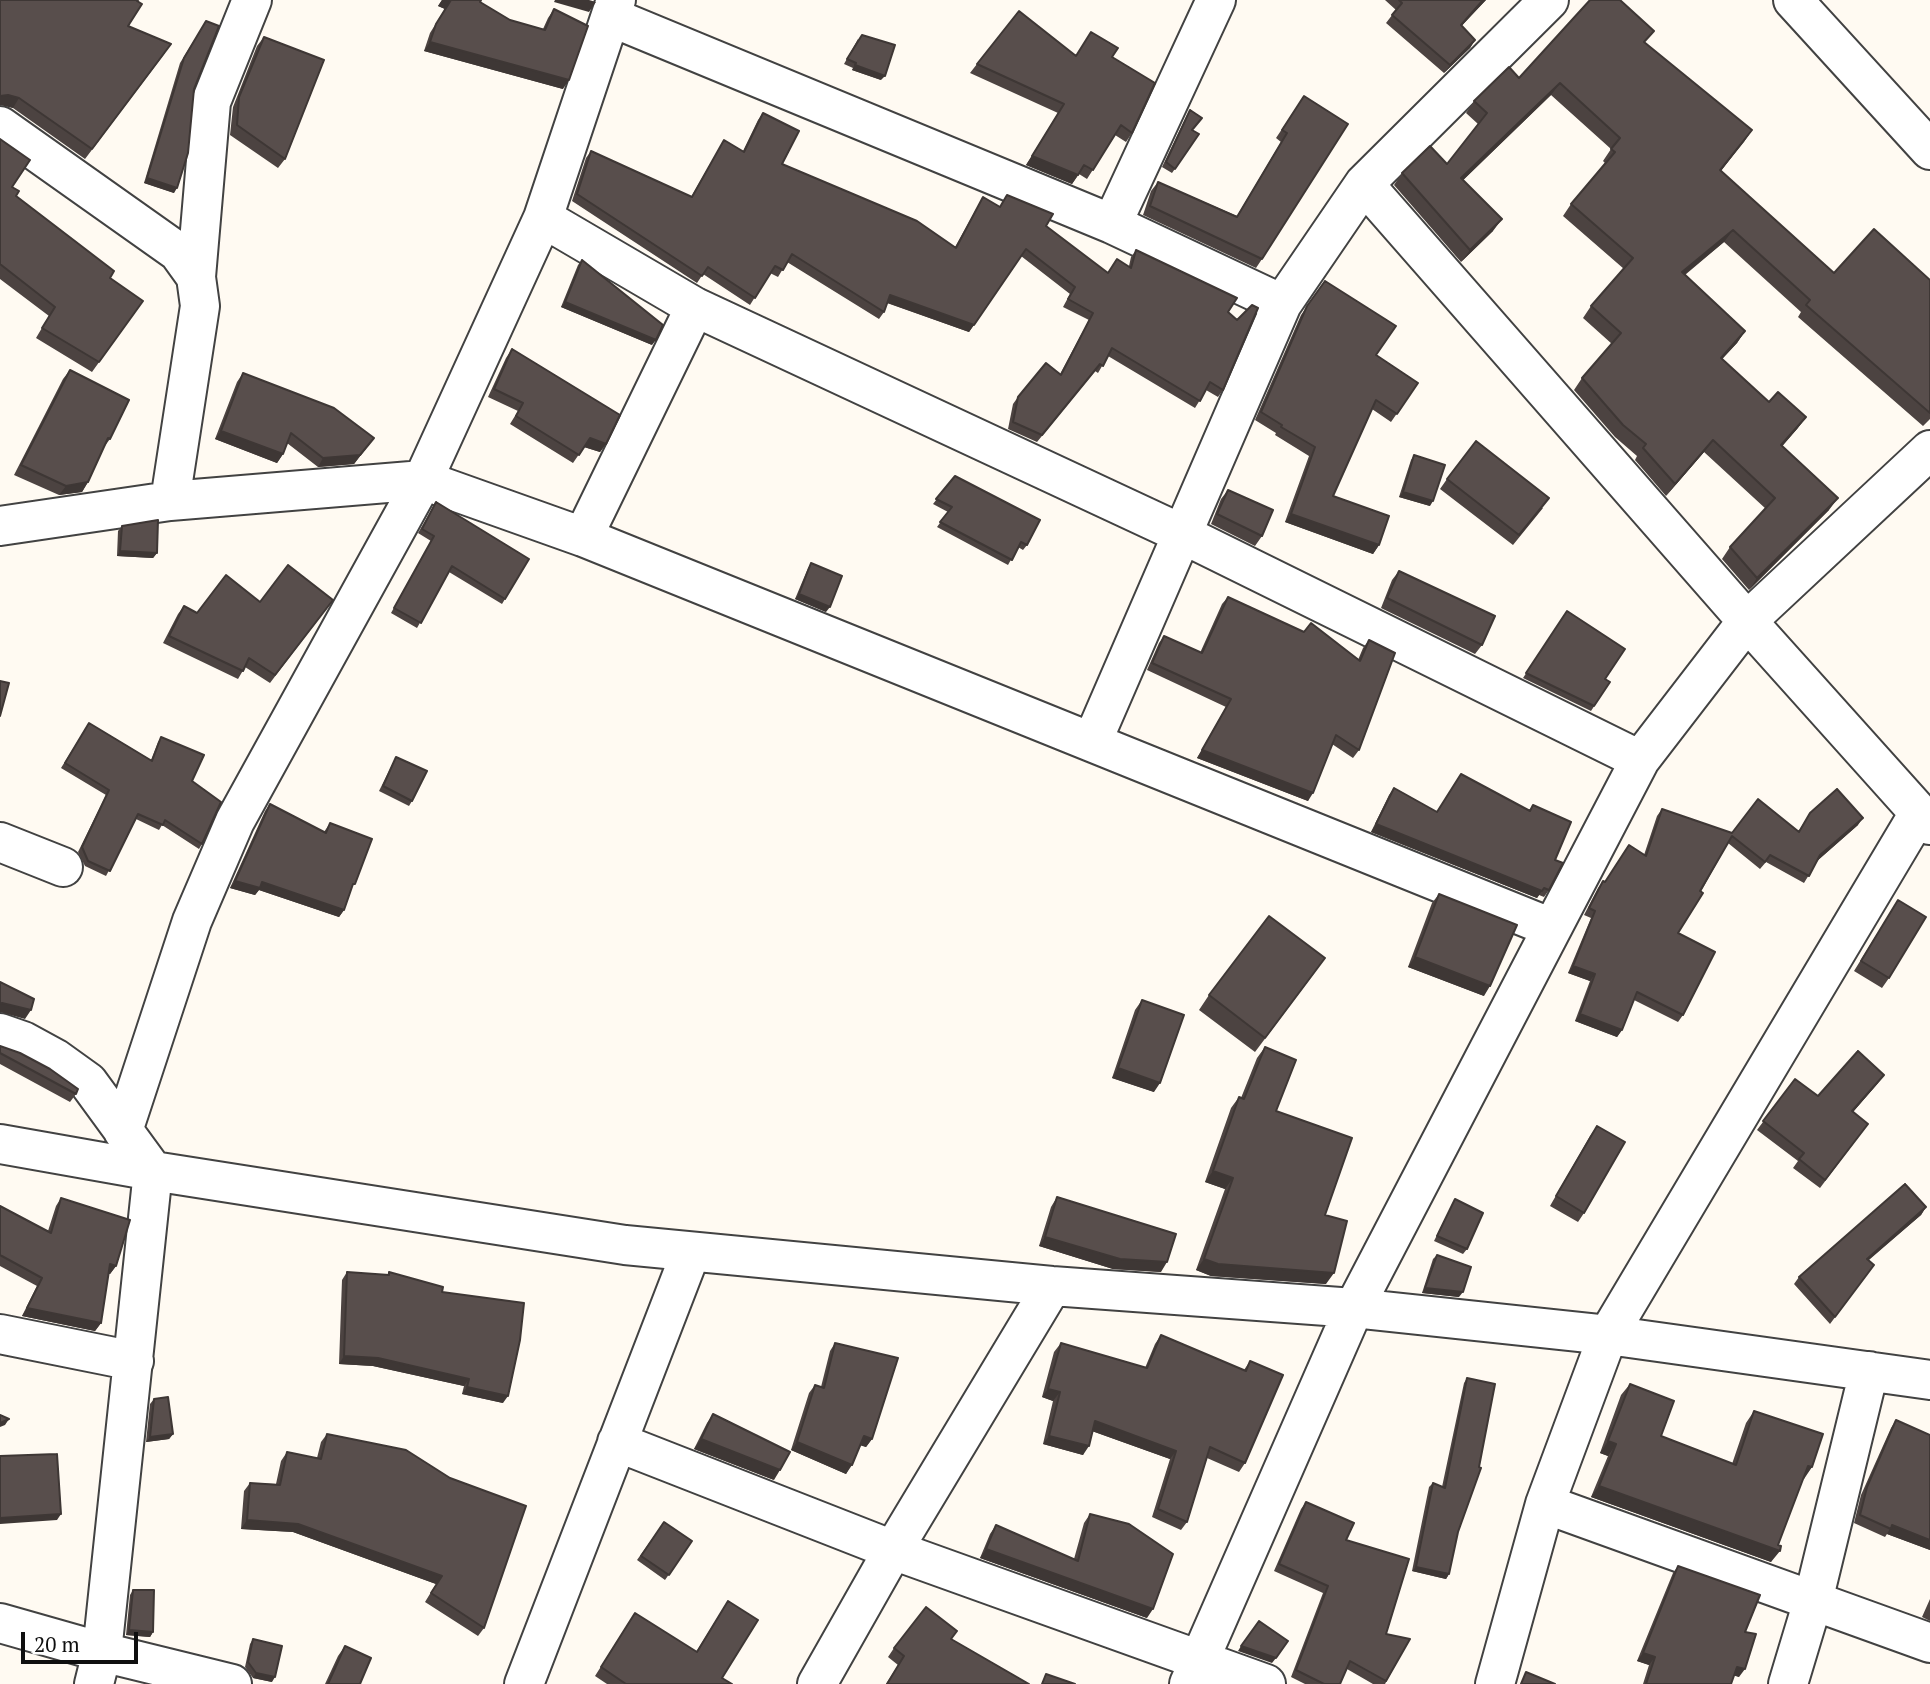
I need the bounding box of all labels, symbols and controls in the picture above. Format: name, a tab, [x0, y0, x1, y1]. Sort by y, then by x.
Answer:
scale bar	[24, 1618, 142, 1662]
text: 20 m	[34, 1630, 80, 1658]

